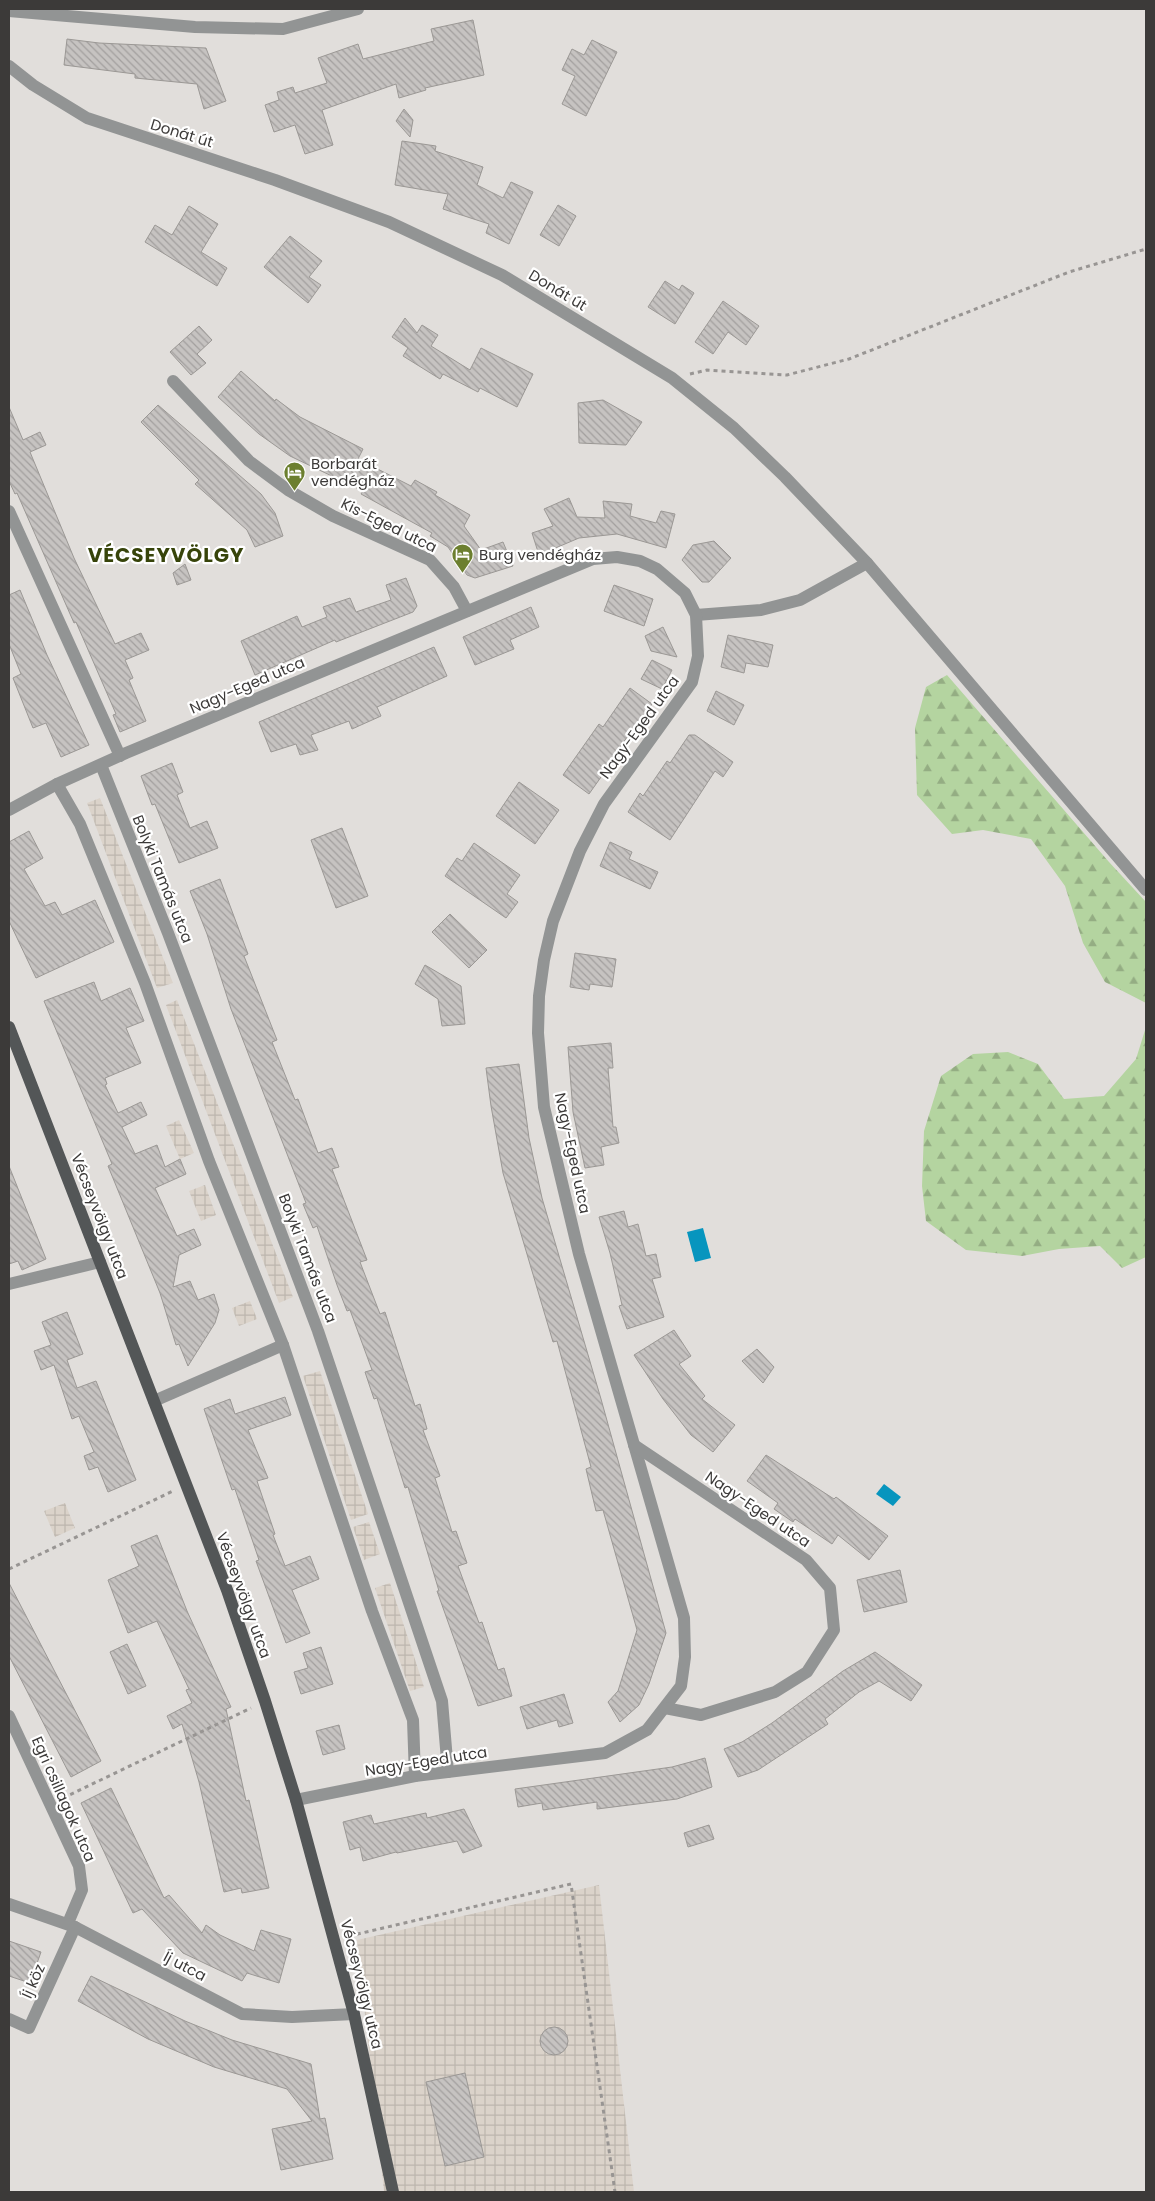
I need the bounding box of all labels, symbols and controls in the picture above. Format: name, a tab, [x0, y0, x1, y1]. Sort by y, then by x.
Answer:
street label: Donát út	[148, 114, 216, 152]
street label: Donát út	[525, 264, 591, 316]
place label: Borbarát vendégház	[311, 453, 395, 491]
hotel icon: Borbarát vendégház	[283, 460, 307, 491]
street label: Kis-Eged utca	[337, 493, 441, 557]
district label: VÉCSEYVÖLGY	[88, 541, 244, 569]
hotel icon: Burg vendégház	[451, 542, 475, 573]
place label: Burg vendégház	[479, 544, 601, 565]
street label: Nagy-Eged utca	[186, 651, 308, 719]
street label: Nagy-Eged utca	[594, 671, 684, 783]
street label: Bolyki Tamás utca	[128, 812, 198, 946]
street label: Nagy-Eged utca	[550, 1091, 596, 1215]
street label: Vécseyvölgy utca	[66, 1150, 134, 1282]
street label: Bolyki Tamás utca	[274, 1191, 342, 1325]
street label: Nagy-Eged utca	[701, 1466, 815, 1552]
street label: Vécseyvölgy utca	[211, 1529, 277, 1661]
street label: Egri csillagok utca	[27, 1733, 101, 1865]
street label: Nagy-Eged utca	[364, 1741, 488, 1781]
street label: Vécseyvölgy utca	[336, 1917, 388, 2051]
street label: Íj utca	[160, 1946, 210, 1986]
street label: Íj köz	[16, 1960, 50, 2002]

